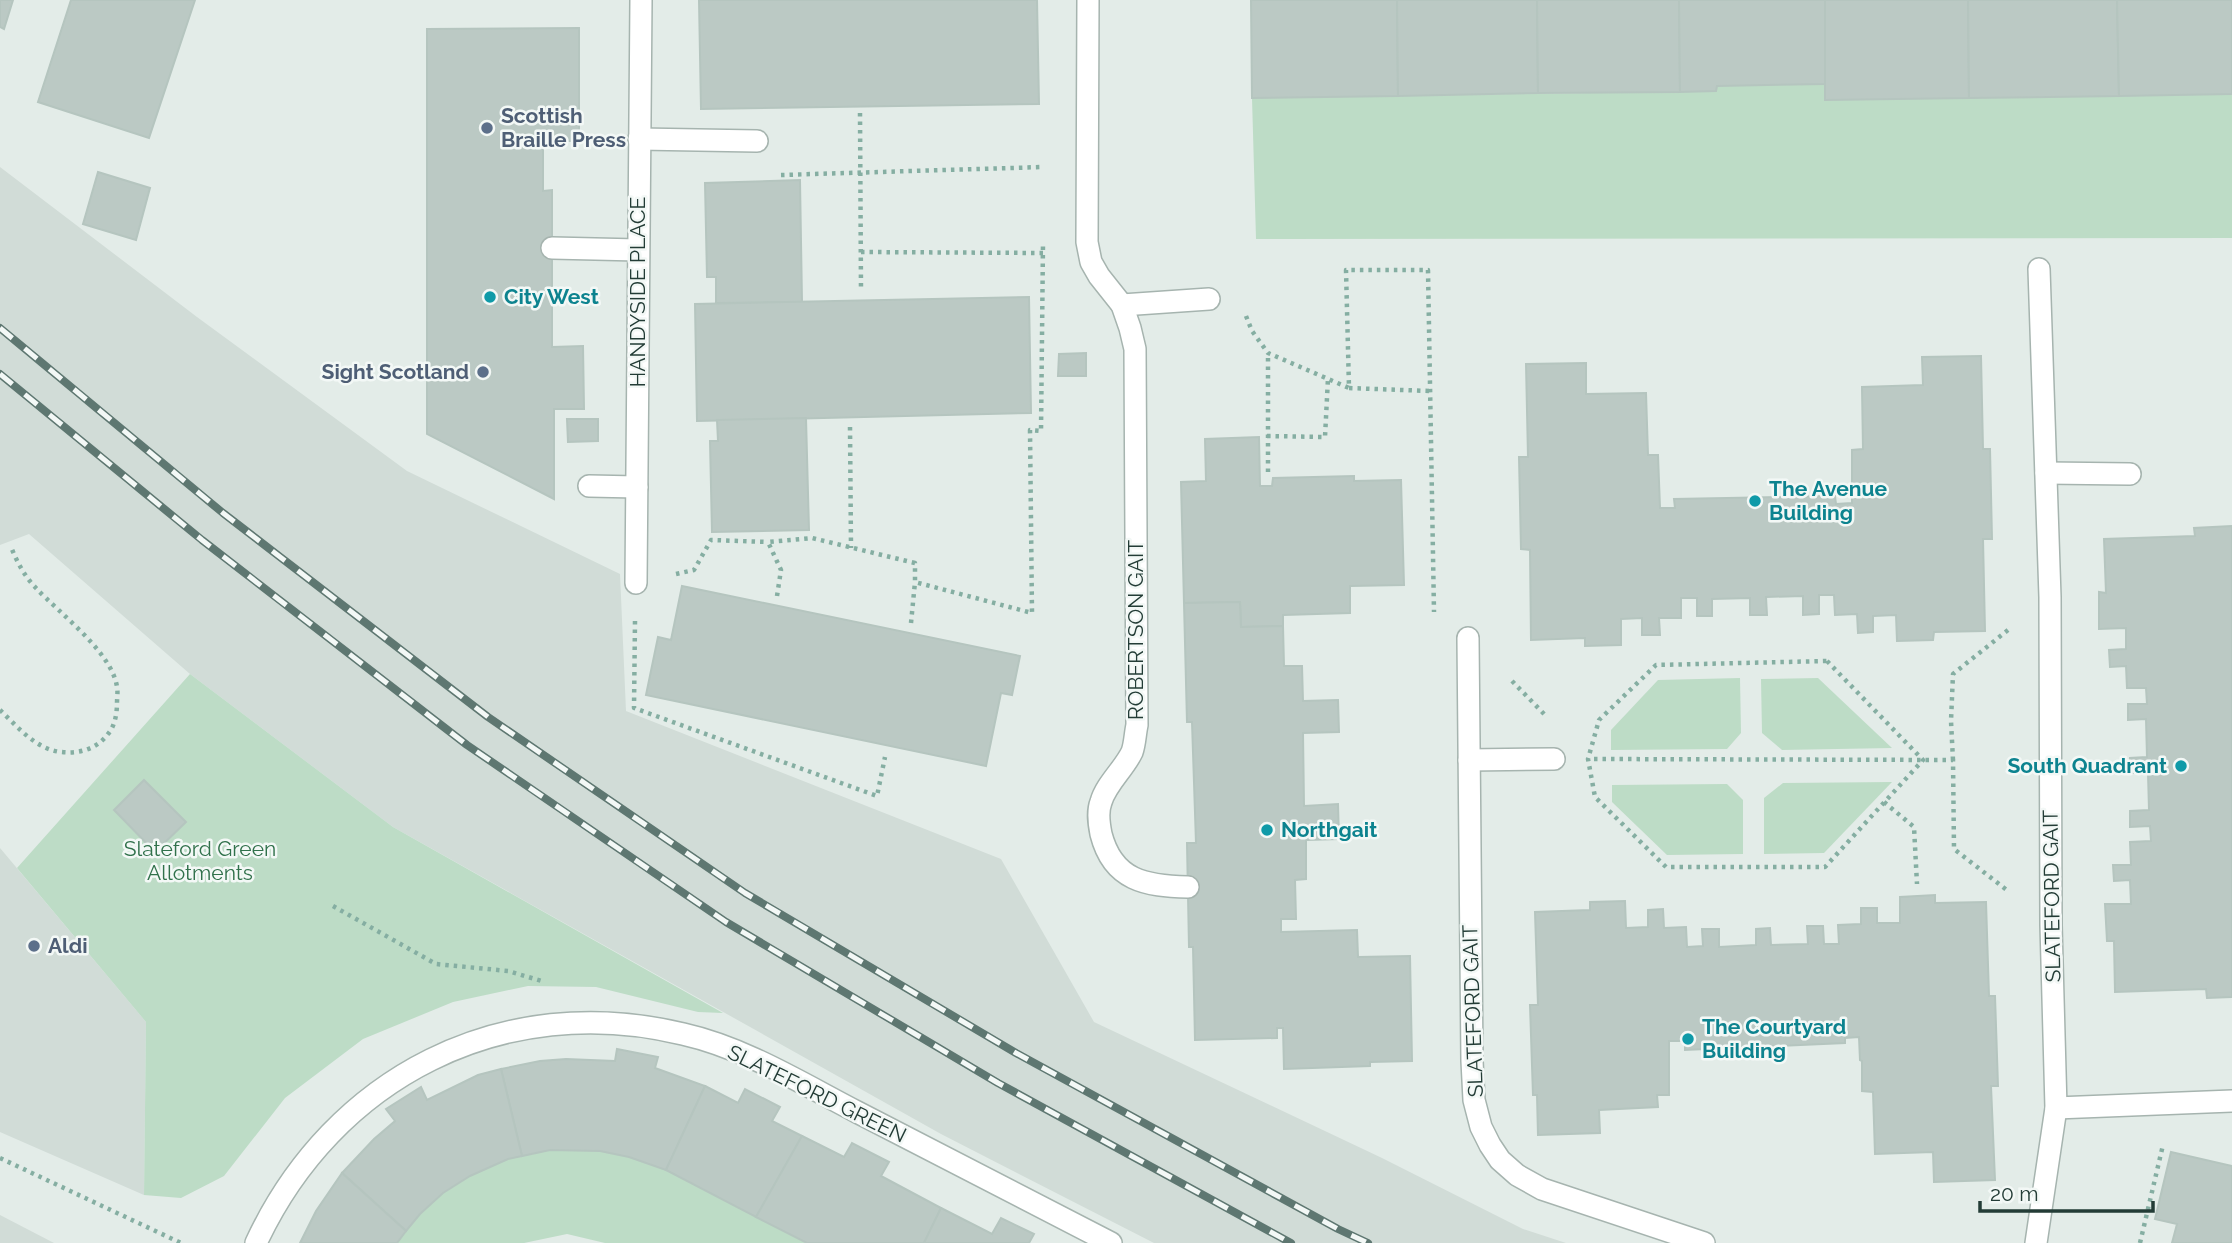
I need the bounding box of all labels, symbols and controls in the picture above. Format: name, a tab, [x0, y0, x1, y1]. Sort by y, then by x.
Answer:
place label: Scottish Braille Press	[501, 103, 626, 152]
marker: Scottish Braille Press	[479, 120, 495, 136]
street label: HANDYSIDE PLACE	[625, 197, 650, 387]
place label: City West	[504, 284, 599, 309]
marker: City West	[482, 289, 498, 305]
place label: Sight Scotland	[322, 359, 469, 384]
marker: Sight Scotland	[475, 364, 491, 380]
place label: The Avenue Building	[1769, 476, 1888, 525]
marker: The Avenue Building	[1747, 493, 1763, 509]
street label: ROBERTSON GAIT	[1123, 540, 1148, 720]
place label: South Quadrant	[2007, 753, 2167, 778]
marker: South Quadrant	[2173, 758, 2189, 774]
street label: SLATEFORD GAIT	[2037, 809, 2066, 982]
place label: Northgait	[1281, 817, 1377, 842]
marker: Northgait	[1259, 822, 1275, 838]
park label: Slateford Green Allotments	[124, 836, 276, 885]
street label: SLATEFORD GAIT	[1457, 924, 1488, 1098]
place label: Aldi	[48, 933, 88, 958]
marker: Aldi	[26, 938, 42, 954]
place label: The Courtyard Building	[1702, 1014, 1846, 1063]
marker: The Courtyard Building	[1680, 1031, 1696, 1047]
street label: SLATEFORD GREEN	[724, 1039, 911, 1148]
scale bar	[1980, 1170, 2153, 1214]
text: 20 m	[1990, 1181, 2038, 1206]

